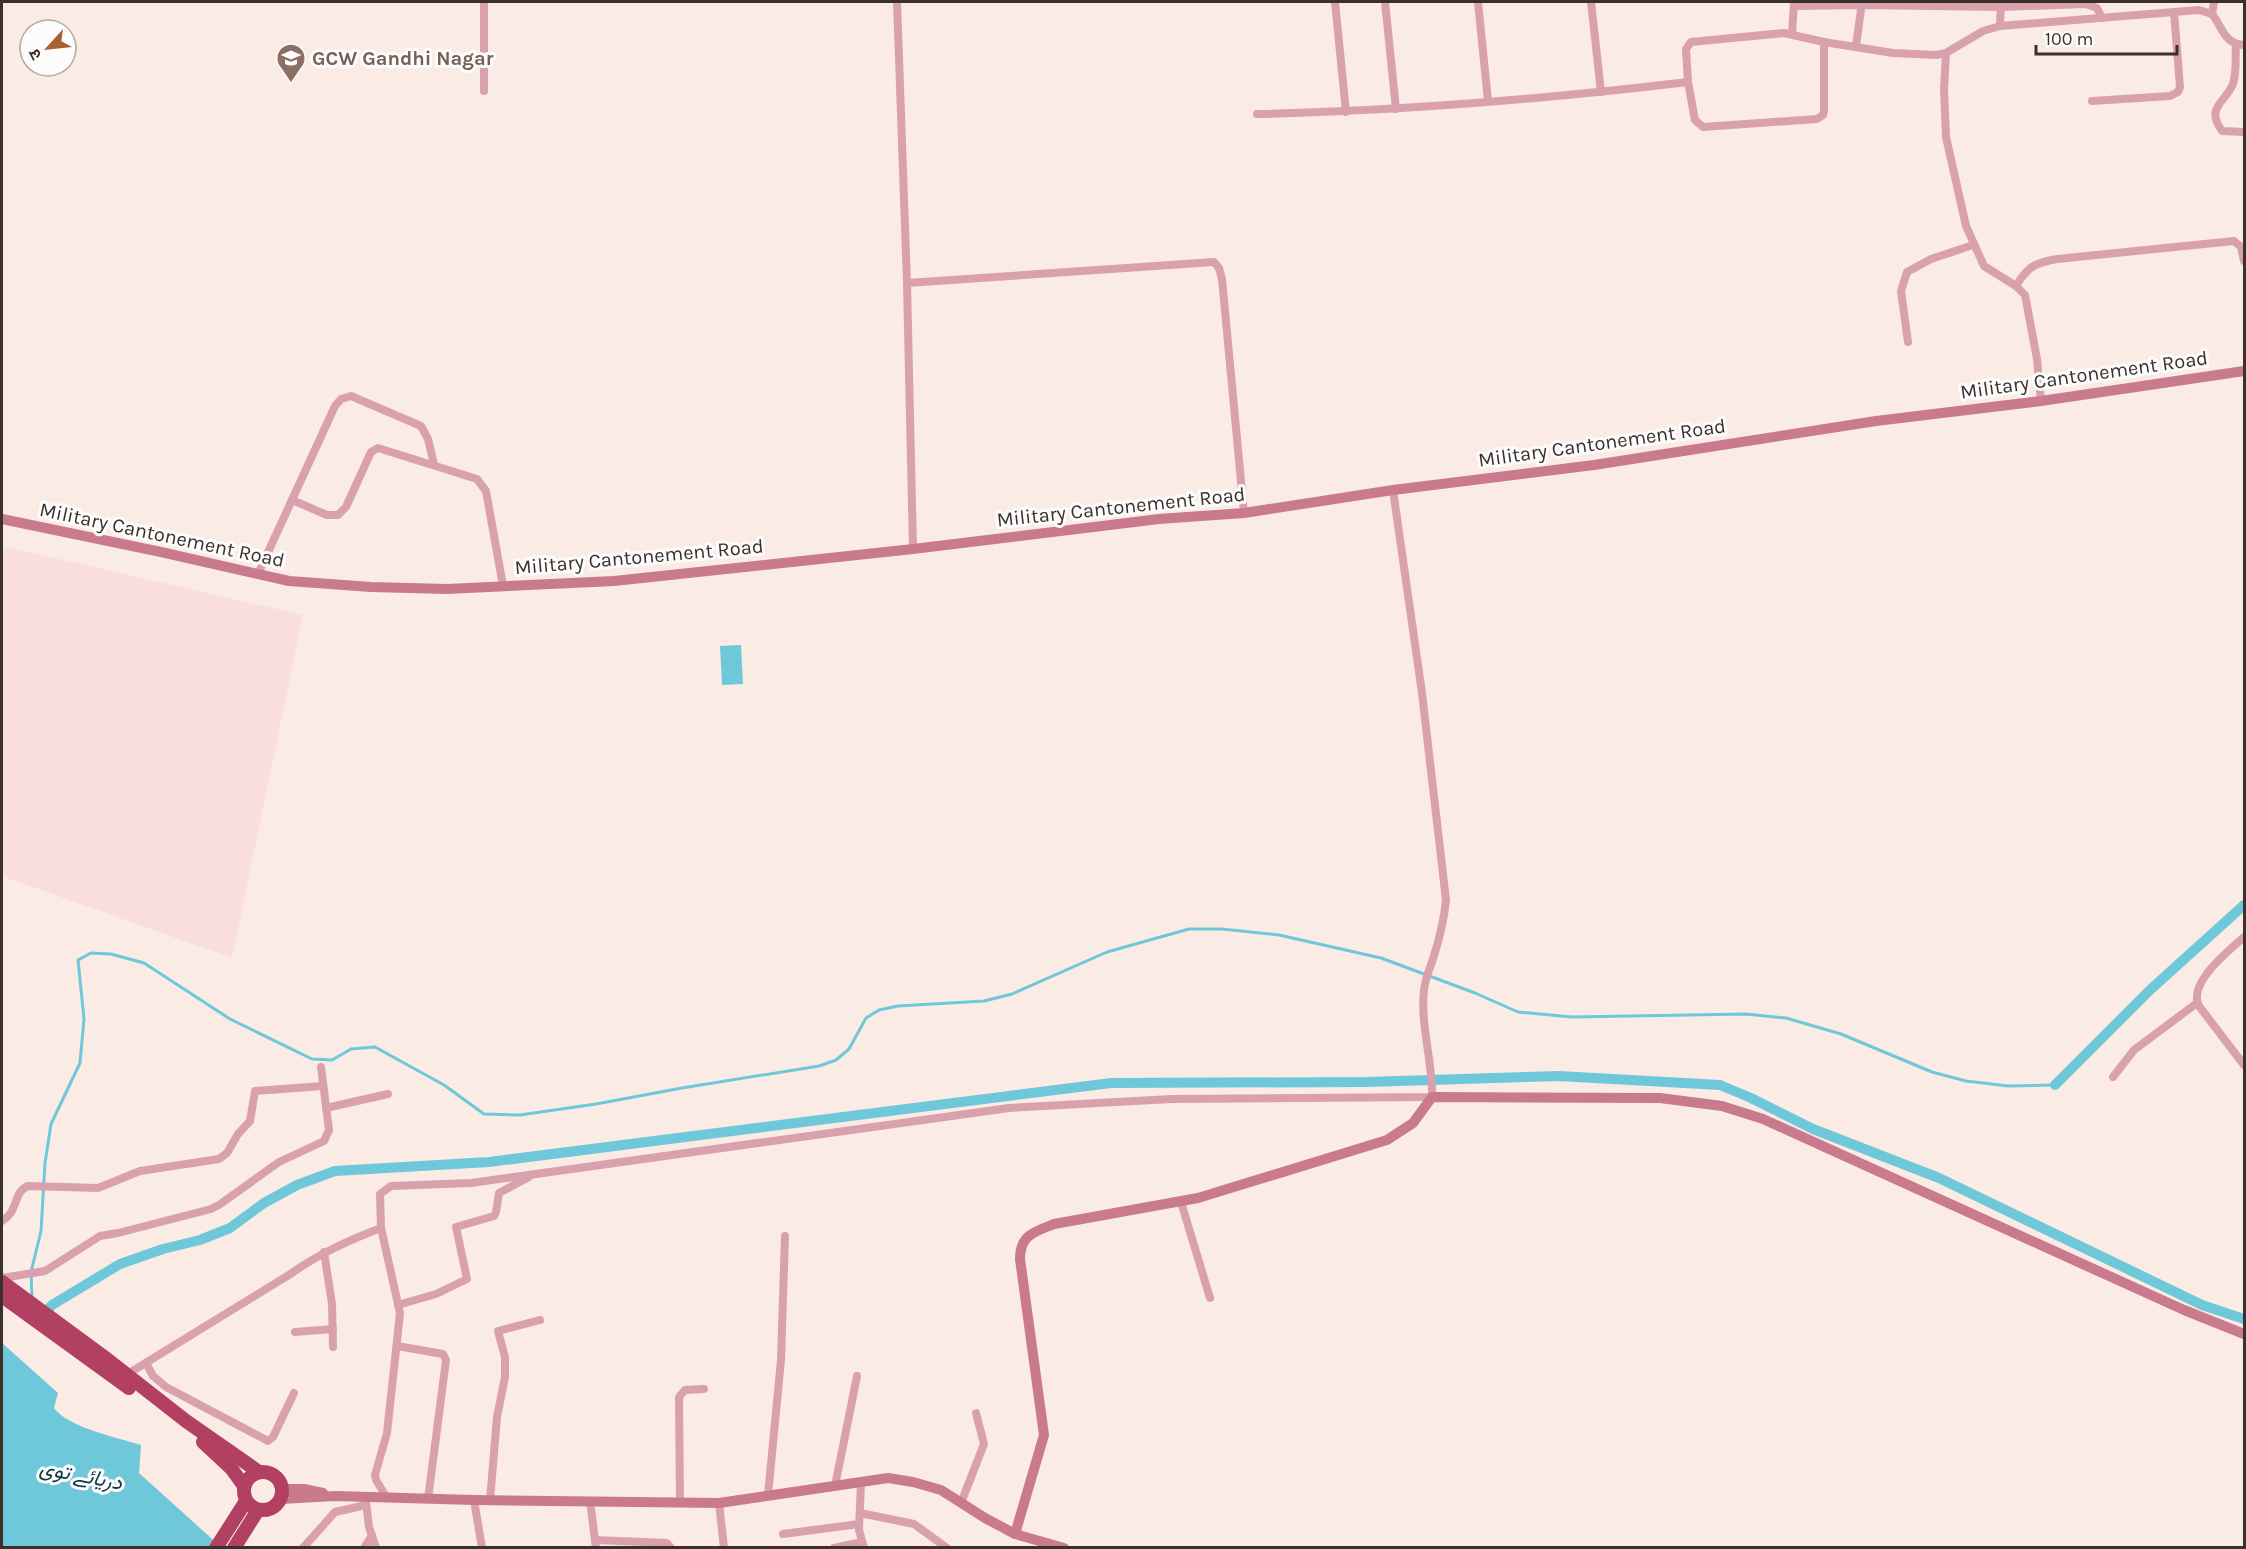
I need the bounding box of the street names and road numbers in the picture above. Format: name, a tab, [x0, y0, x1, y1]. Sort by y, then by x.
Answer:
street label: Military Cantonement Road	[1959, 346, 2209, 404]
street label: Military Cantonement Road	[1477, 414, 1727, 472]
street label: Military Cantonement Road	[996, 483, 1246, 531]
street label: Military Cantonement Road	[37, 498, 287, 572]
street label: Military Cantonement Road	[514, 535, 764, 579]

